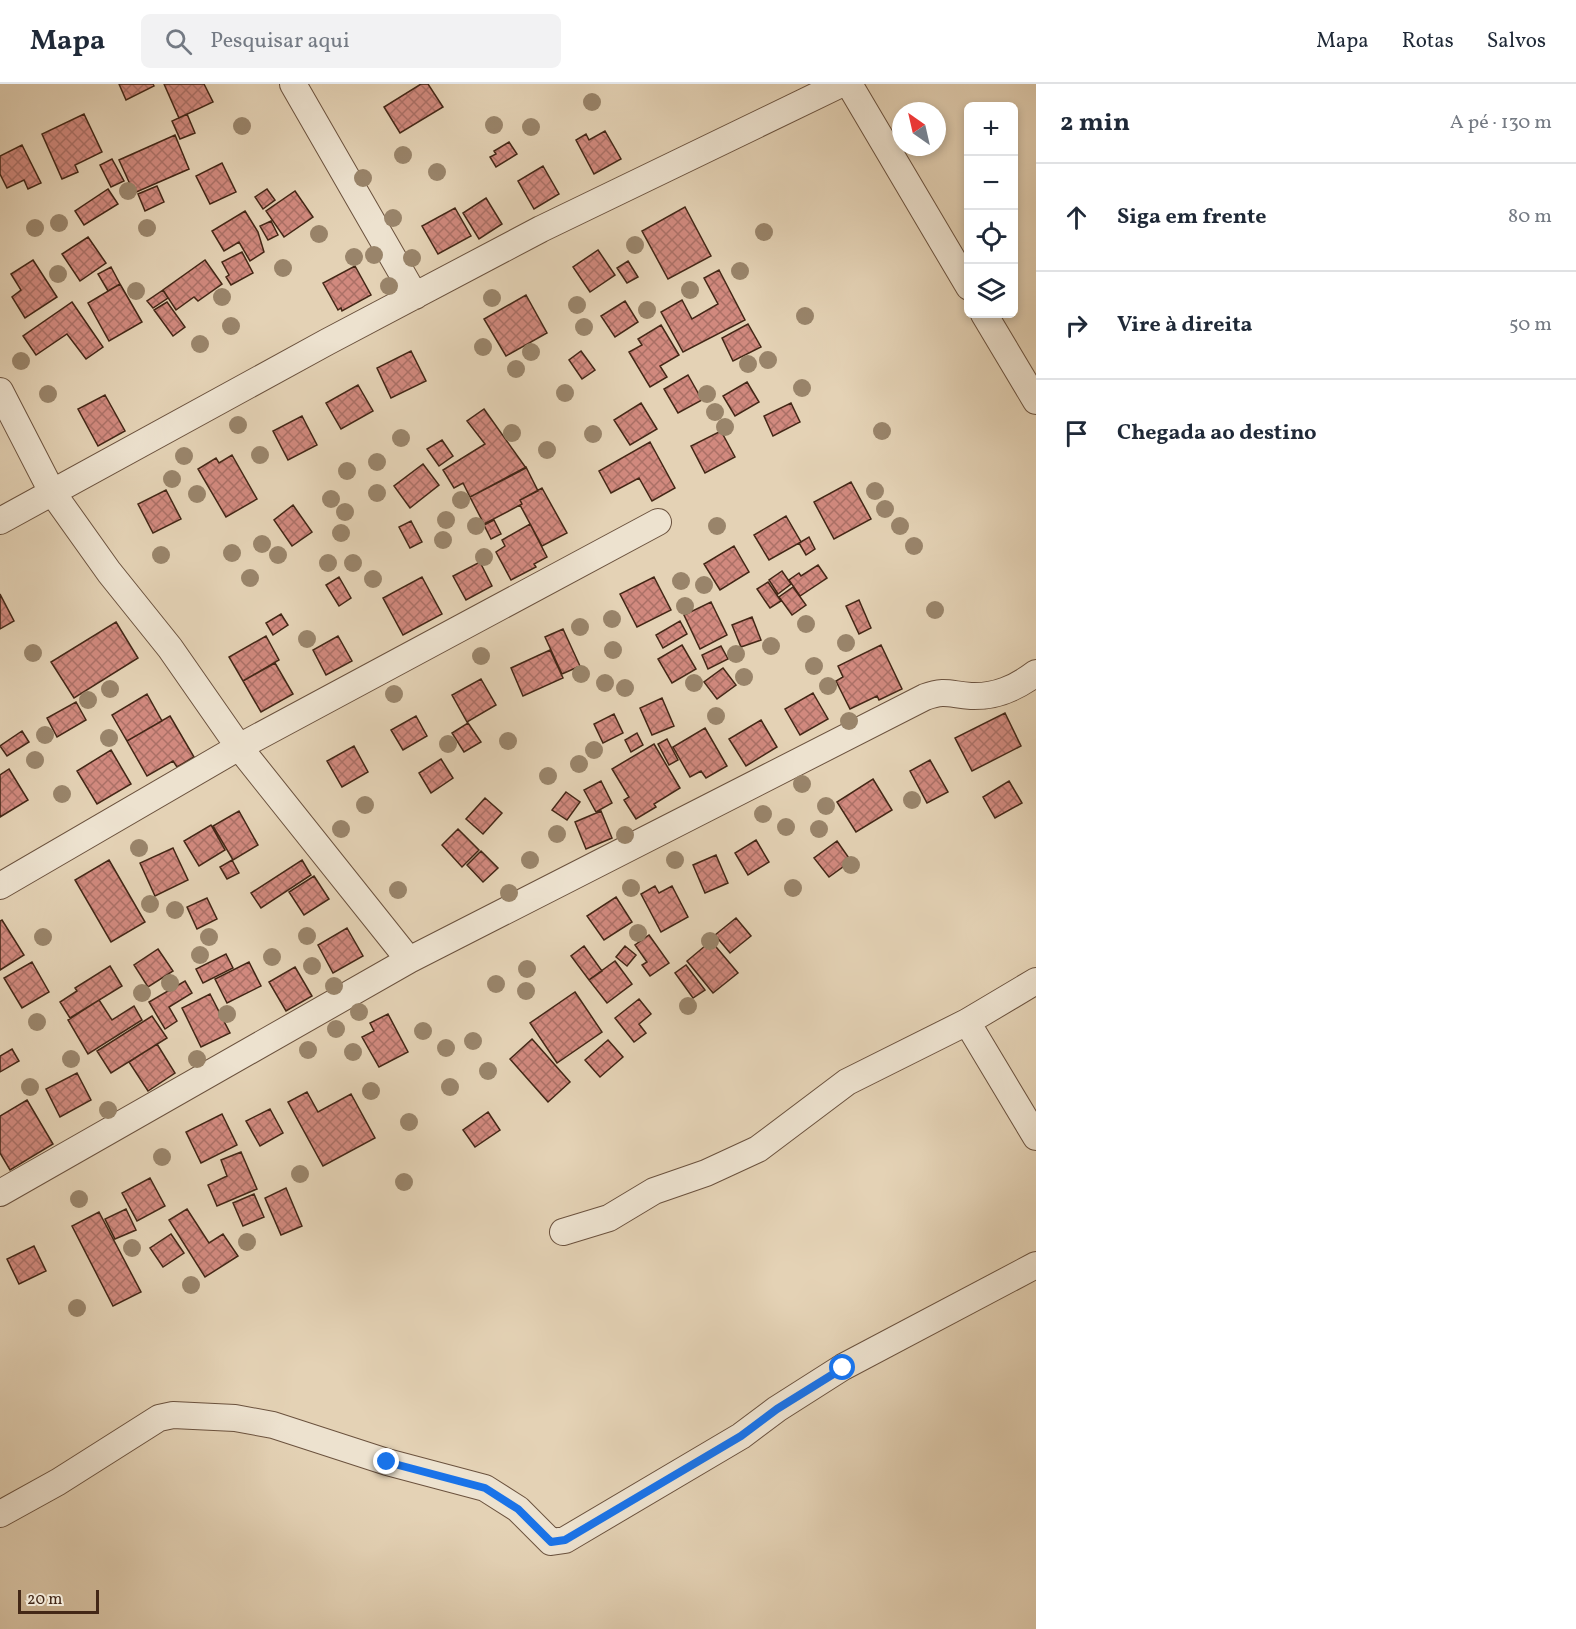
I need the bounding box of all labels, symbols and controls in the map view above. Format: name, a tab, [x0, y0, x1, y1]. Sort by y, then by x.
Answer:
search box	[141, 14, 561, 68]
text: Mapa	[30, 22, 105, 61]
icon: search	[162, 25, 195, 58]
text: Pesquisar aqui	[210, 26, 350, 57]
text: Mapa	[1316, 27, 1369, 56]
text: Rotas	[1402, 27, 1454, 56]
text: Salvos	[1487, 27, 1546, 56]
north arrow	[892, 102, 946, 156]
map controls	[964, 102, 1018, 318]
button: +	[964, 102, 1018, 156]
text: 2 min	[1060, 105, 1130, 141]
text: A pé · 130 m	[1450, 109, 1552, 137]
button: −	[964, 156, 1018, 210]
icon: ahead	[1060, 201, 1093, 234]
text: Siga em frente	[1117, 202, 1267, 233]
text: 80 m	[1508, 203, 1552, 231]
button: locate	[964, 210, 1018, 264]
button: layers	[964, 264, 1018, 318]
icon: right	[1060, 309, 1093, 342]
text: Vire à direita	[1117, 310, 1253, 341]
text: 50 m	[1509, 311, 1552, 339]
icon: arrive	[1060, 417, 1093, 450]
text: Chegada ao destino	[1117, 418, 1317, 449]
route start	[829, 1354, 855, 1380]
route end	[373, 1448, 399, 1474]
scale bar	[18, 1587, 99, 1614]
text: 20 m	[27, 1589, 62, 1611]

